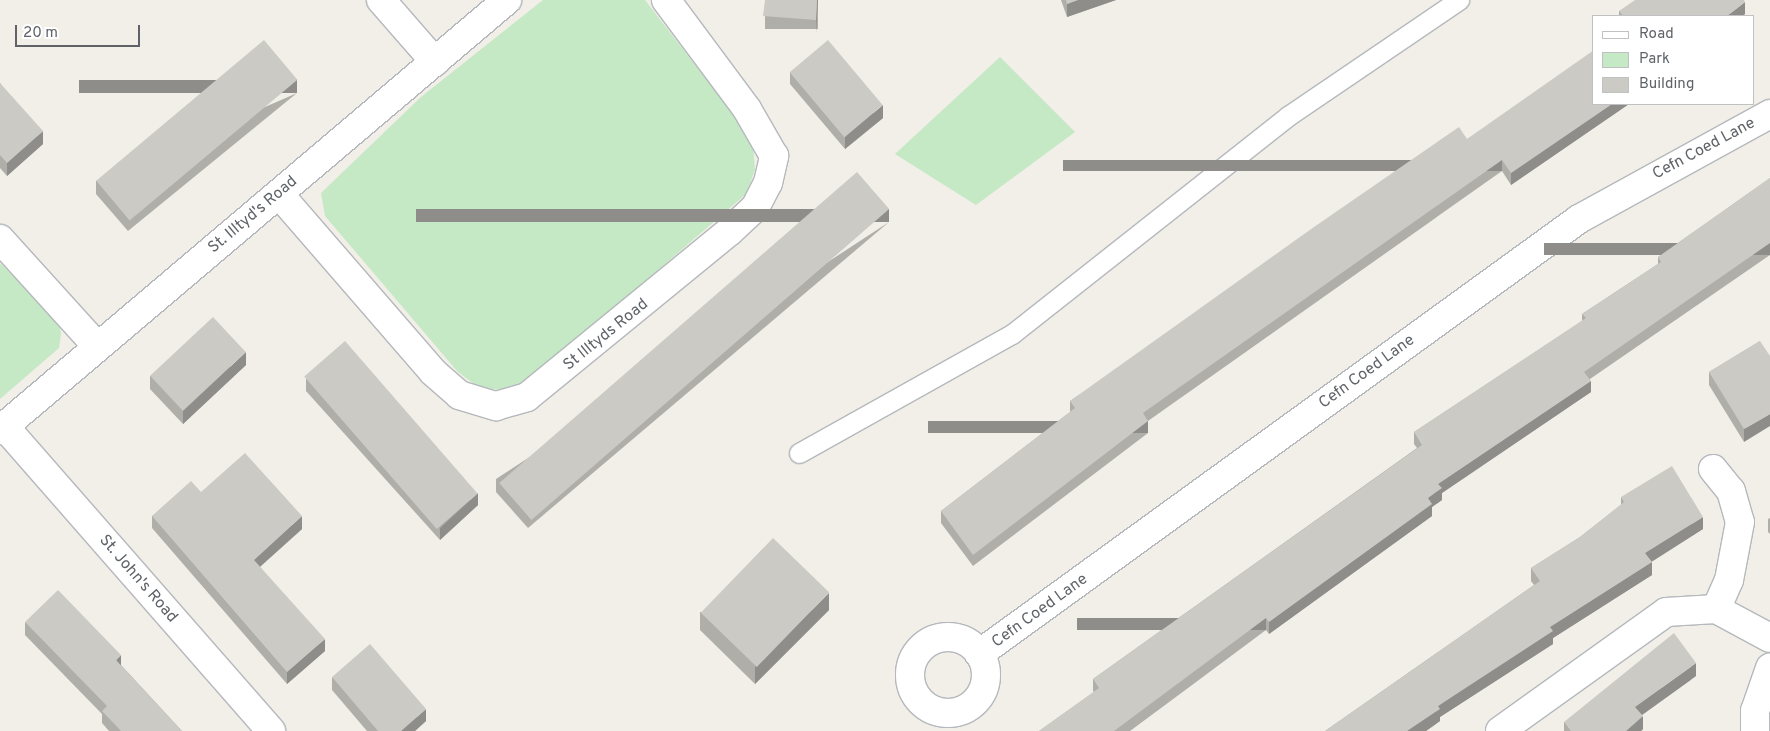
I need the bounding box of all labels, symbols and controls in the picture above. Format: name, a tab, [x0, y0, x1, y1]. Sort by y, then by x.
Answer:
scale bar	[18, 15, 142, 47]
legend	[1592, 15, 1755, 105]
text: 20 m	[23, 24, 58, 43]
text: Road	[1639, 25, 1674, 44]
text: Park	[1639, 50, 1670, 69]
text: Building	[1639, 75, 1694, 94]
street label: Cefn Coed Lane	[1649, 114, 1759, 184]
street label: St. Illtyd's Road	[205, 172, 301, 258]
street label: St Illtyds Road	[560, 295, 652, 375]
street label: Cefn Coed Lane	[1315, 331, 1419, 413]
street label: St. John's Road	[95, 531, 181, 627]
street label: Cefn Coed Lane	[988, 570, 1092, 652]

